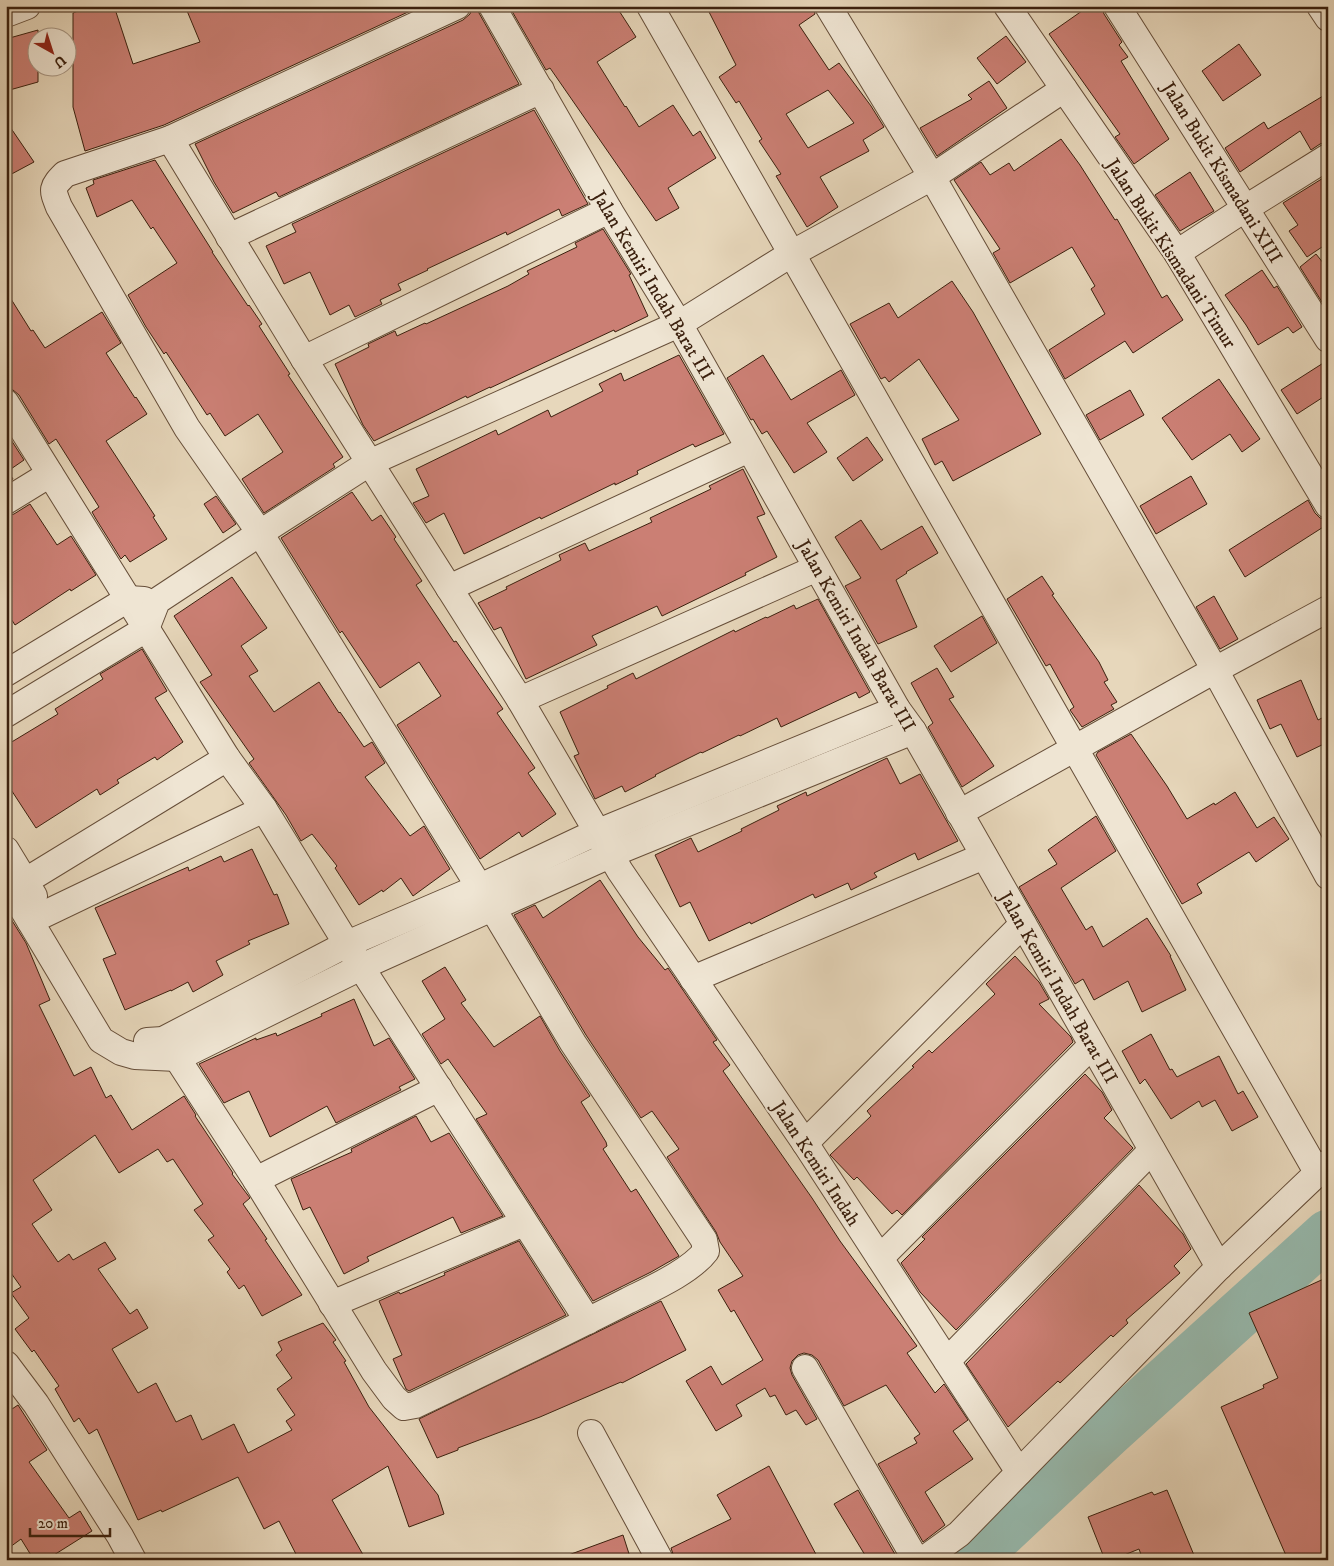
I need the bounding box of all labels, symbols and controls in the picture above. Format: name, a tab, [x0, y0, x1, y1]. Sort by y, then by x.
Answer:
north arrow	[28, 28, 78, 78]
text: U	[50, 51, 69, 72]
street label: Jalan Bukit Kismadani XIII	[1155, 76, 1287, 268]
street label: Jalan Bukit Kismadani Timur	[1100, 153, 1241, 353]
street label: Jalan Kemiri Indah Barat III	[586, 185, 719, 385]
street label: Jalan Kemiri Indah Barat III	[790, 534, 920, 736]
street label: Jalan Kemiri Indah Barat III	[992, 886, 1122, 1088]
street label: Jalan Kemiri Indah	[766, 1095, 865, 1231]
scale bar	[30, 1506, 110, 1538]
text: 20 m	[38, 1514, 68, 1533]

